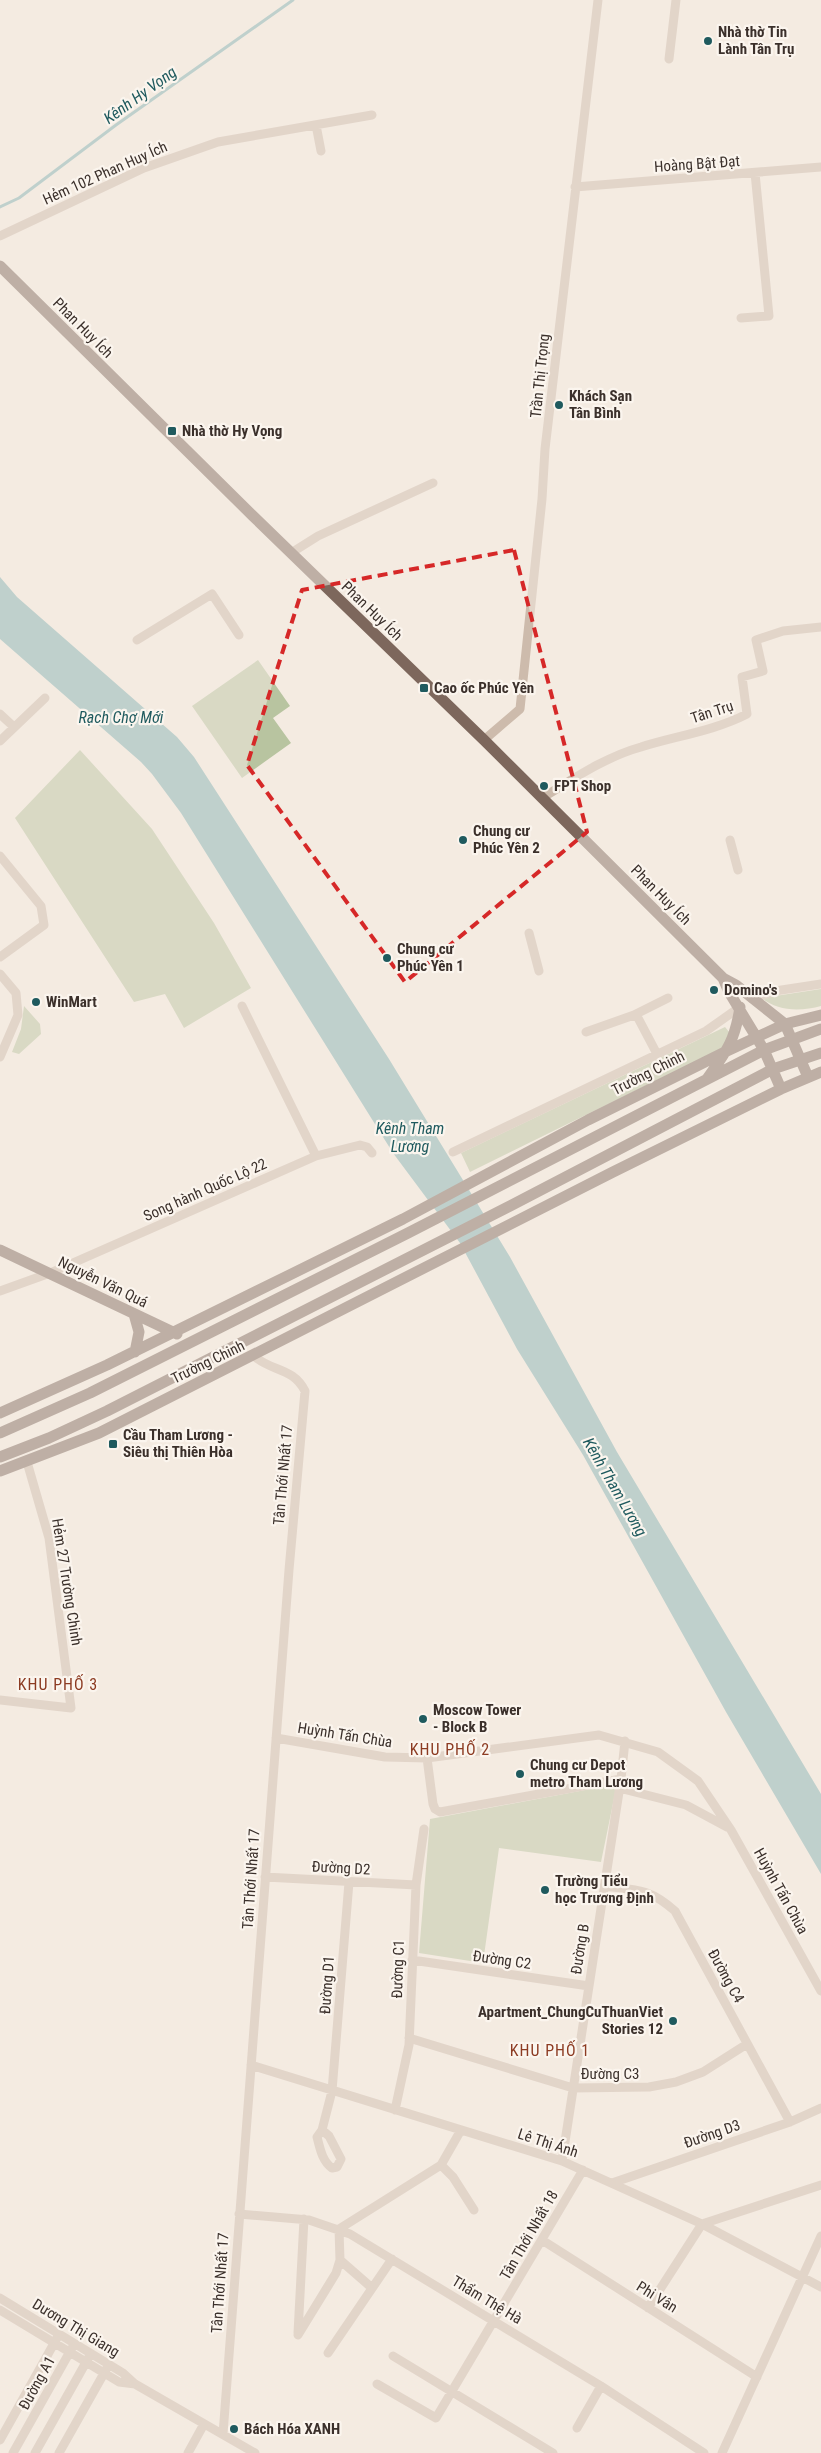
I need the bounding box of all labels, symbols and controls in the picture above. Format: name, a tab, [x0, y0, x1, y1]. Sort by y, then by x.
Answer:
place label: Nhà thờ Tin Lành Tân Trụ	[718, 23, 794, 58]
marker: Nhà thờ Tin Lành Tân Trụ	[702, 35, 714, 47]
water label: Kênh Hy Vọng	[100, 62, 180, 128]
street label: Hẻm 102 Phan Huy Ích	[40, 137, 170, 209]
street label: Hoàng Bật Đạt	[654, 152, 740, 176]
street label: Phan Huy Ích	[49, 294, 117, 362]
street label: Trần Thị Trọng	[527, 333, 553, 419]
place label: Khách Sạn Tân Bình	[569, 387, 632, 422]
marker: Khách Sạn Tân Bình	[553, 399, 565, 411]
place label: Nhà thờ Hy Vọng	[182, 422, 282, 440]
marker: Nhà thờ Hy Vọng	[166, 425, 178, 437]
street label: Phan Huy Ích	[338, 578, 406, 644]
place label: Cao ốc Phúc Yên	[434, 679, 534, 697]
marker: Cao ốc Phúc Yên	[418, 682, 430, 694]
street label: Tân Trụ	[688, 697, 736, 727]
water label: Rạch Chợ Mới	[79, 708, 164, 727]
place label: FPT Shop	[554, 777, 611, 795]
marker: FPT Shop	[538, 780, 550, 792]
place label: Chung cư Phúc Yên 2	[473, 822, 540, 857]
marker: Chung cư Phúc Yên 2	[457, 834, 469, 846]
street label: Phan Huy Ích	[627, 861, 695, 929]
place label: Chung cư Phúc Yên 1	[397, 940, 464, 975]
marker: Chung cư Phúc Yên 1	[381, 952, 393, 964]
place label: Domino's	[724, 981, 778, 999]
marker: Domino's	[708, 984, 720, 996]
place label: WinMart	[46, 993, 97, 1011]
marker: WinMart	[30, 996, 42, 1008]
street label: Trường Chinh	[609, 1047, 687, 1099]
water label: Kênh Tham Lương	[376, 1119, 444, 1156]
street label: Song hành Quốc Lộ 22	[141, 1155, 269, 1225]
street label: Nguyễn Văn Quá	[55, 1253, 151, 1311]
street label: Trường Chinh	[168, 1336, 248, 1388]
street label: Tân Thới Nhất 17	[270, 1424, 296, 1526]
place label: Cầu Tham Lương - Siêu thị Thiên Hòa	[123, 1426, 233, 1461]
water label: Kênh Tham Lương	[579, 1434, 651, 1540]
marker: Cầu Tham Lương - Siêu thị Thiên Hòa	[107, 1438, 119, 1450]
street label: Hẻm 27 Trường Chinh	[48, 1517, 86, 1647]
district label: KHU PHỐ 3	[18, 1673, 98, 1694]
place label: Moscow Tower - Block B	[433, 1701, 521, 1736]
marker: Moscow Tower - Block B	[417, 1713, 429, 1725]
street label: Huỳnh Tấn Chùa	[296, 1719, 394, 1751]
district label: KHU PHỐ 2	[410, 1738, 490, 1759]
place label: Chung cư Depot metro Tham Lương	[530, 1756, 643, 1791]
marker: Chung cư Depot metro Tham Lương	[514, 1768, 526, 1780]
street label: Tân Thới Nhất 17	[239, 1828, 263, 1930]
street label: Huỳnh Tấn Chùa	[750, 1845, 812, 1937]
street label: Đường D2	[311, 1857, 371, 1879]
place label: Trường Tiểu học Trương Định	[555, 1872, 654, 1907]
marker: Trường Tiểu học Trương Định	[539, 1884, 551, 1896]
street label: Đường B	[567, 1922, 593, 1976]
street label: Đường C1	[388, 1939, 408, 1999]
street label: Đường C4	[704, 1946, 748, 2006]
street label: Đường C2	[472, 1947, 532, 1973]
street label: Đường D1	[316, 1955, 338, 2015]
place label: Apartment_ChungCuThuanViet Stories 12	[478, 2003, 663, 2038]
marker: Apartment_ChungCuThuanViet Stories 12	[667, 2015, 679, 2027]
district label: KHU PHỐ 1	[510, 2039, 590, 2060]
street label: Đường C3	[581, 2065, 639, 2083]
street label: Đường D3	[681, 2116, 743, 2152]
street label: Lê Thị Ánh	[516, 2125, 580, 2161]
street label: Tân Thới Nhất 18	[496, 2187, 562, 2283]
street label: Tân Thới Nhất 17	[208, 2232, 232, 2334]
street label: Thẩm Thệ Hà	[449, 2272, 525, 2328]
street label: Phi Vân	[633, 2277, 681, 2317]
street label: Dương Thị Giang	[29, 2295, 123, 2361]
street label: Đường A1	[15, 2353, 59, 2413]
place label: Bách Hóa XANH	[244, 2420, 340, 2438]
marker: Bách Hóa XANH	[228, 2423, 240, 2435]

